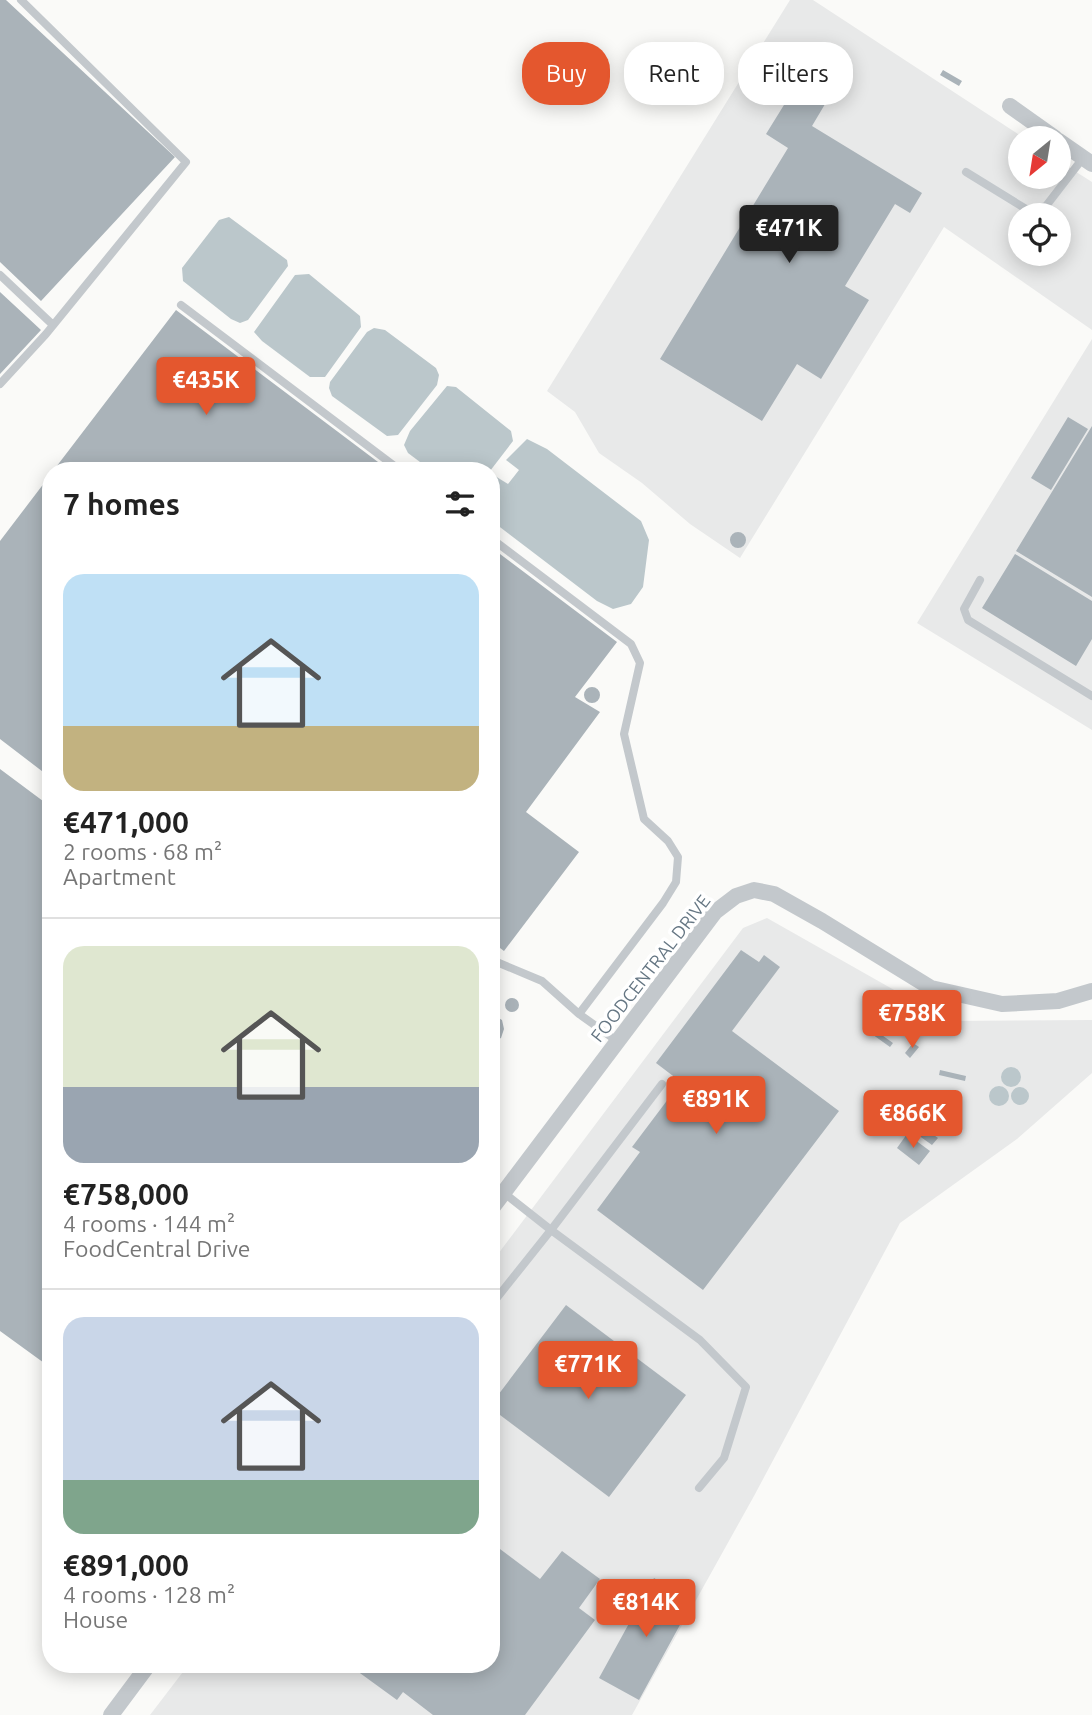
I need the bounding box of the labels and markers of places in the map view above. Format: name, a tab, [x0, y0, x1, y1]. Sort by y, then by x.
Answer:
pin: €471K	[740, 205, 838, 265]
pin: €435K	[157, 358, 255, 417]
pin: €758K	[863, 990, 961, 1050]
pin: €891K	[667, 1076, 765, 1136]
pin: €866K	[864, 1090, 962, 1150]
pin: €771K	[539, 1342, 637, 1401]
pin: €814K	[597, 1580, 695, 1639]

